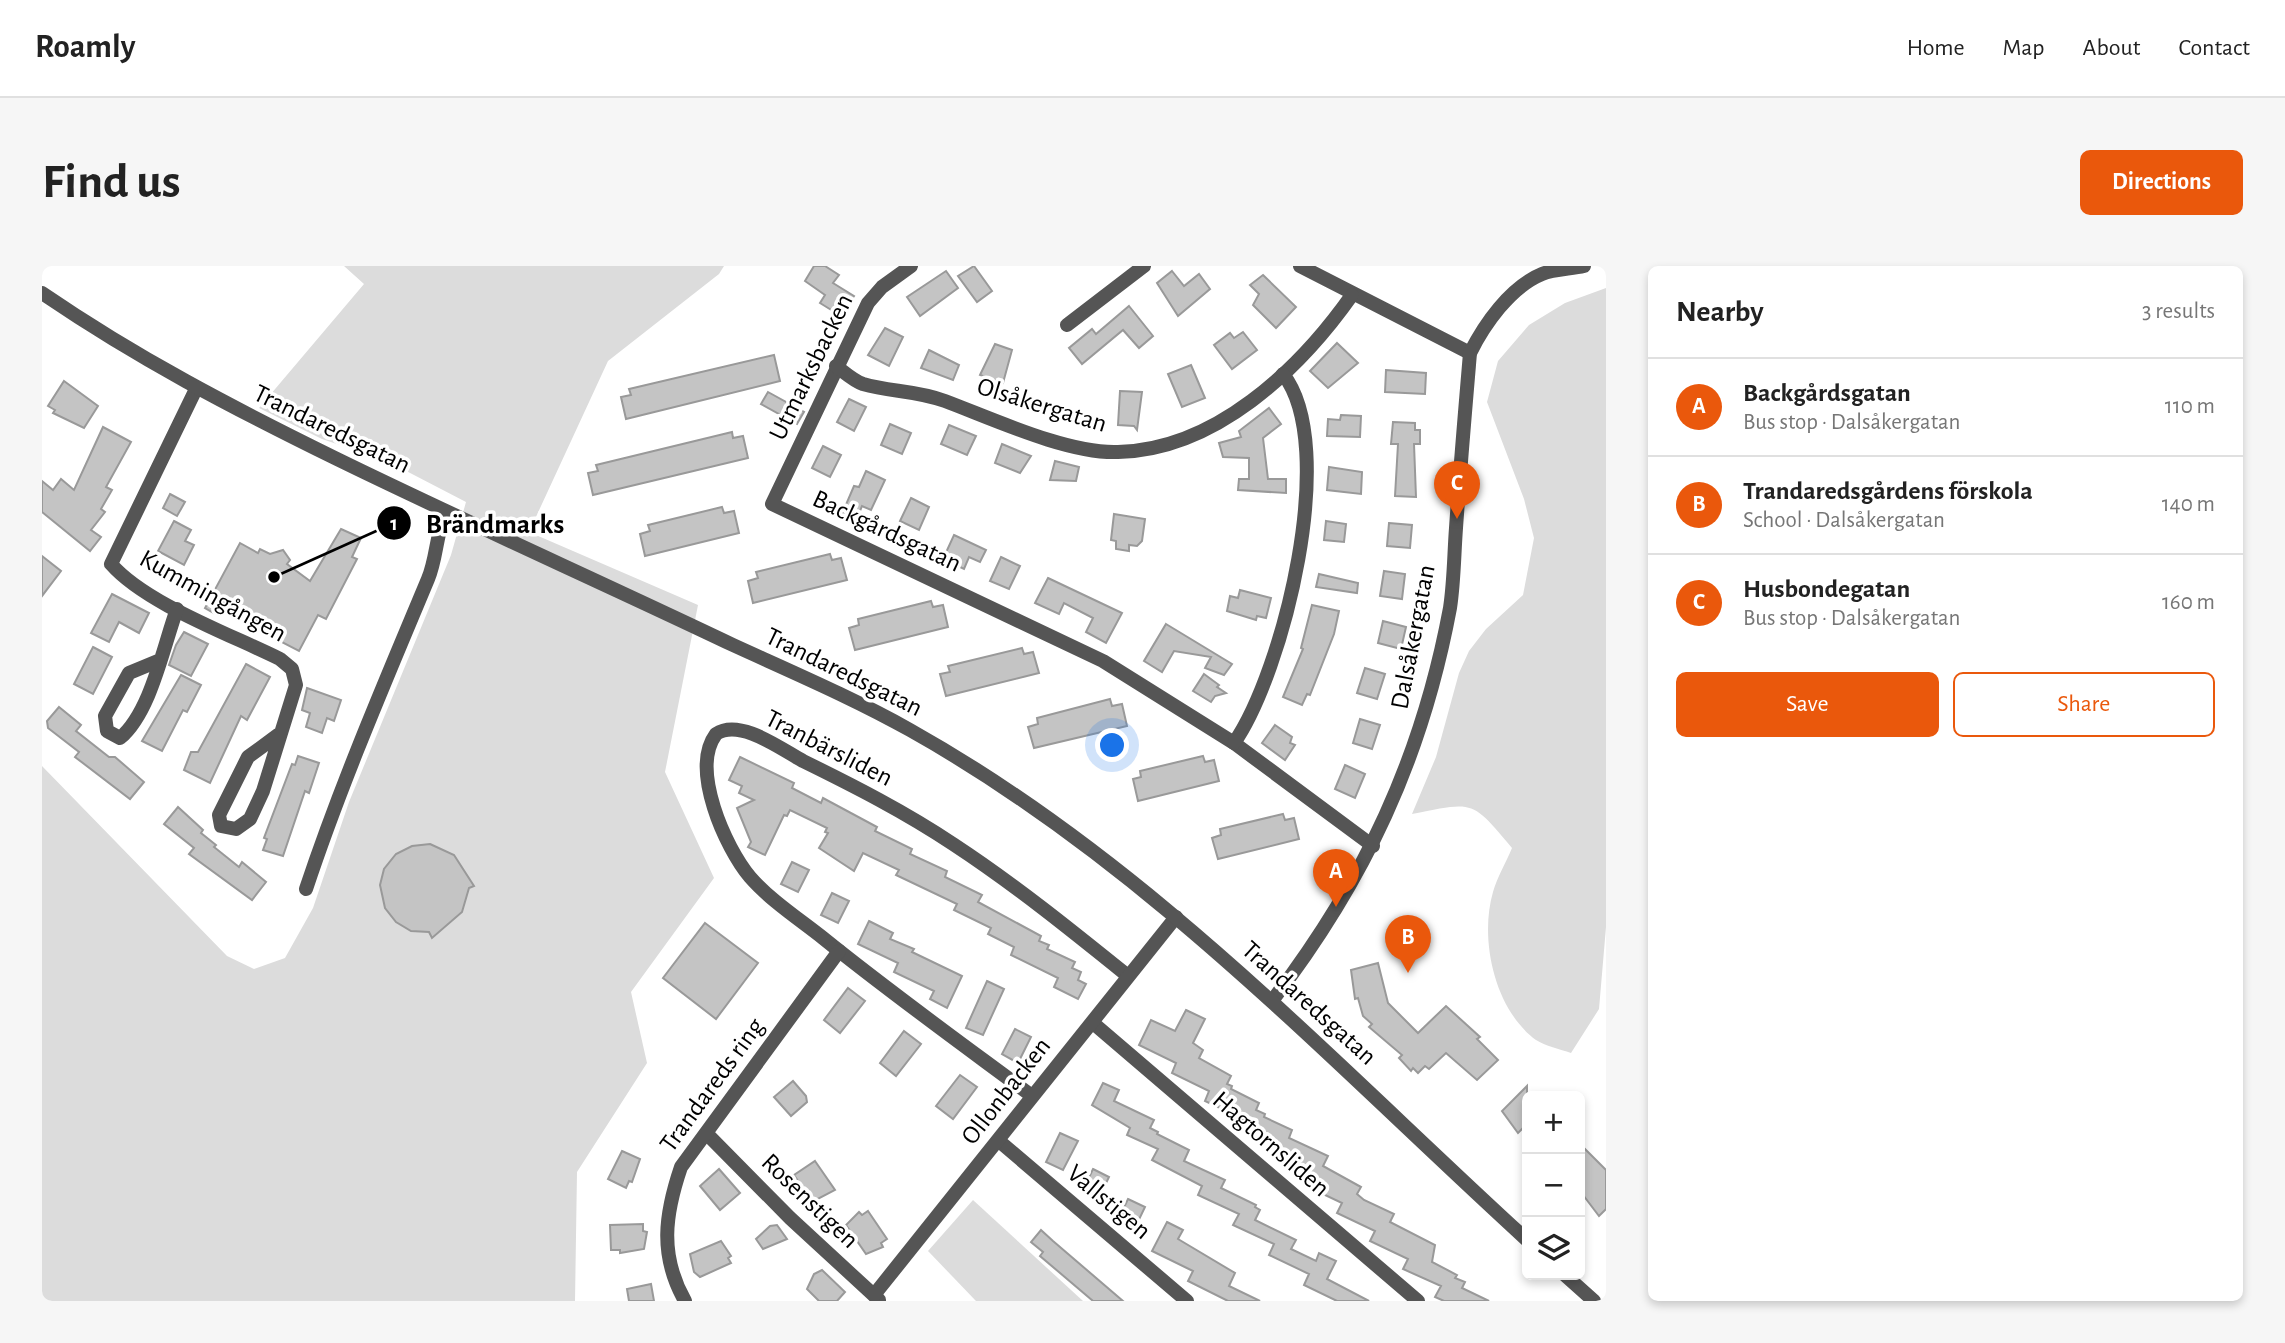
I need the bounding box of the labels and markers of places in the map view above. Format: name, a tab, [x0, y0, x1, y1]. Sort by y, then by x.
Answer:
pin: C	[1434, 461, 1480, 519]
callout: Brändmarks	[377, 499, 578, 548]
pin: A	[1313, 849, 1359, 907]
pin: B	[1385, 915, 1431, 973]

